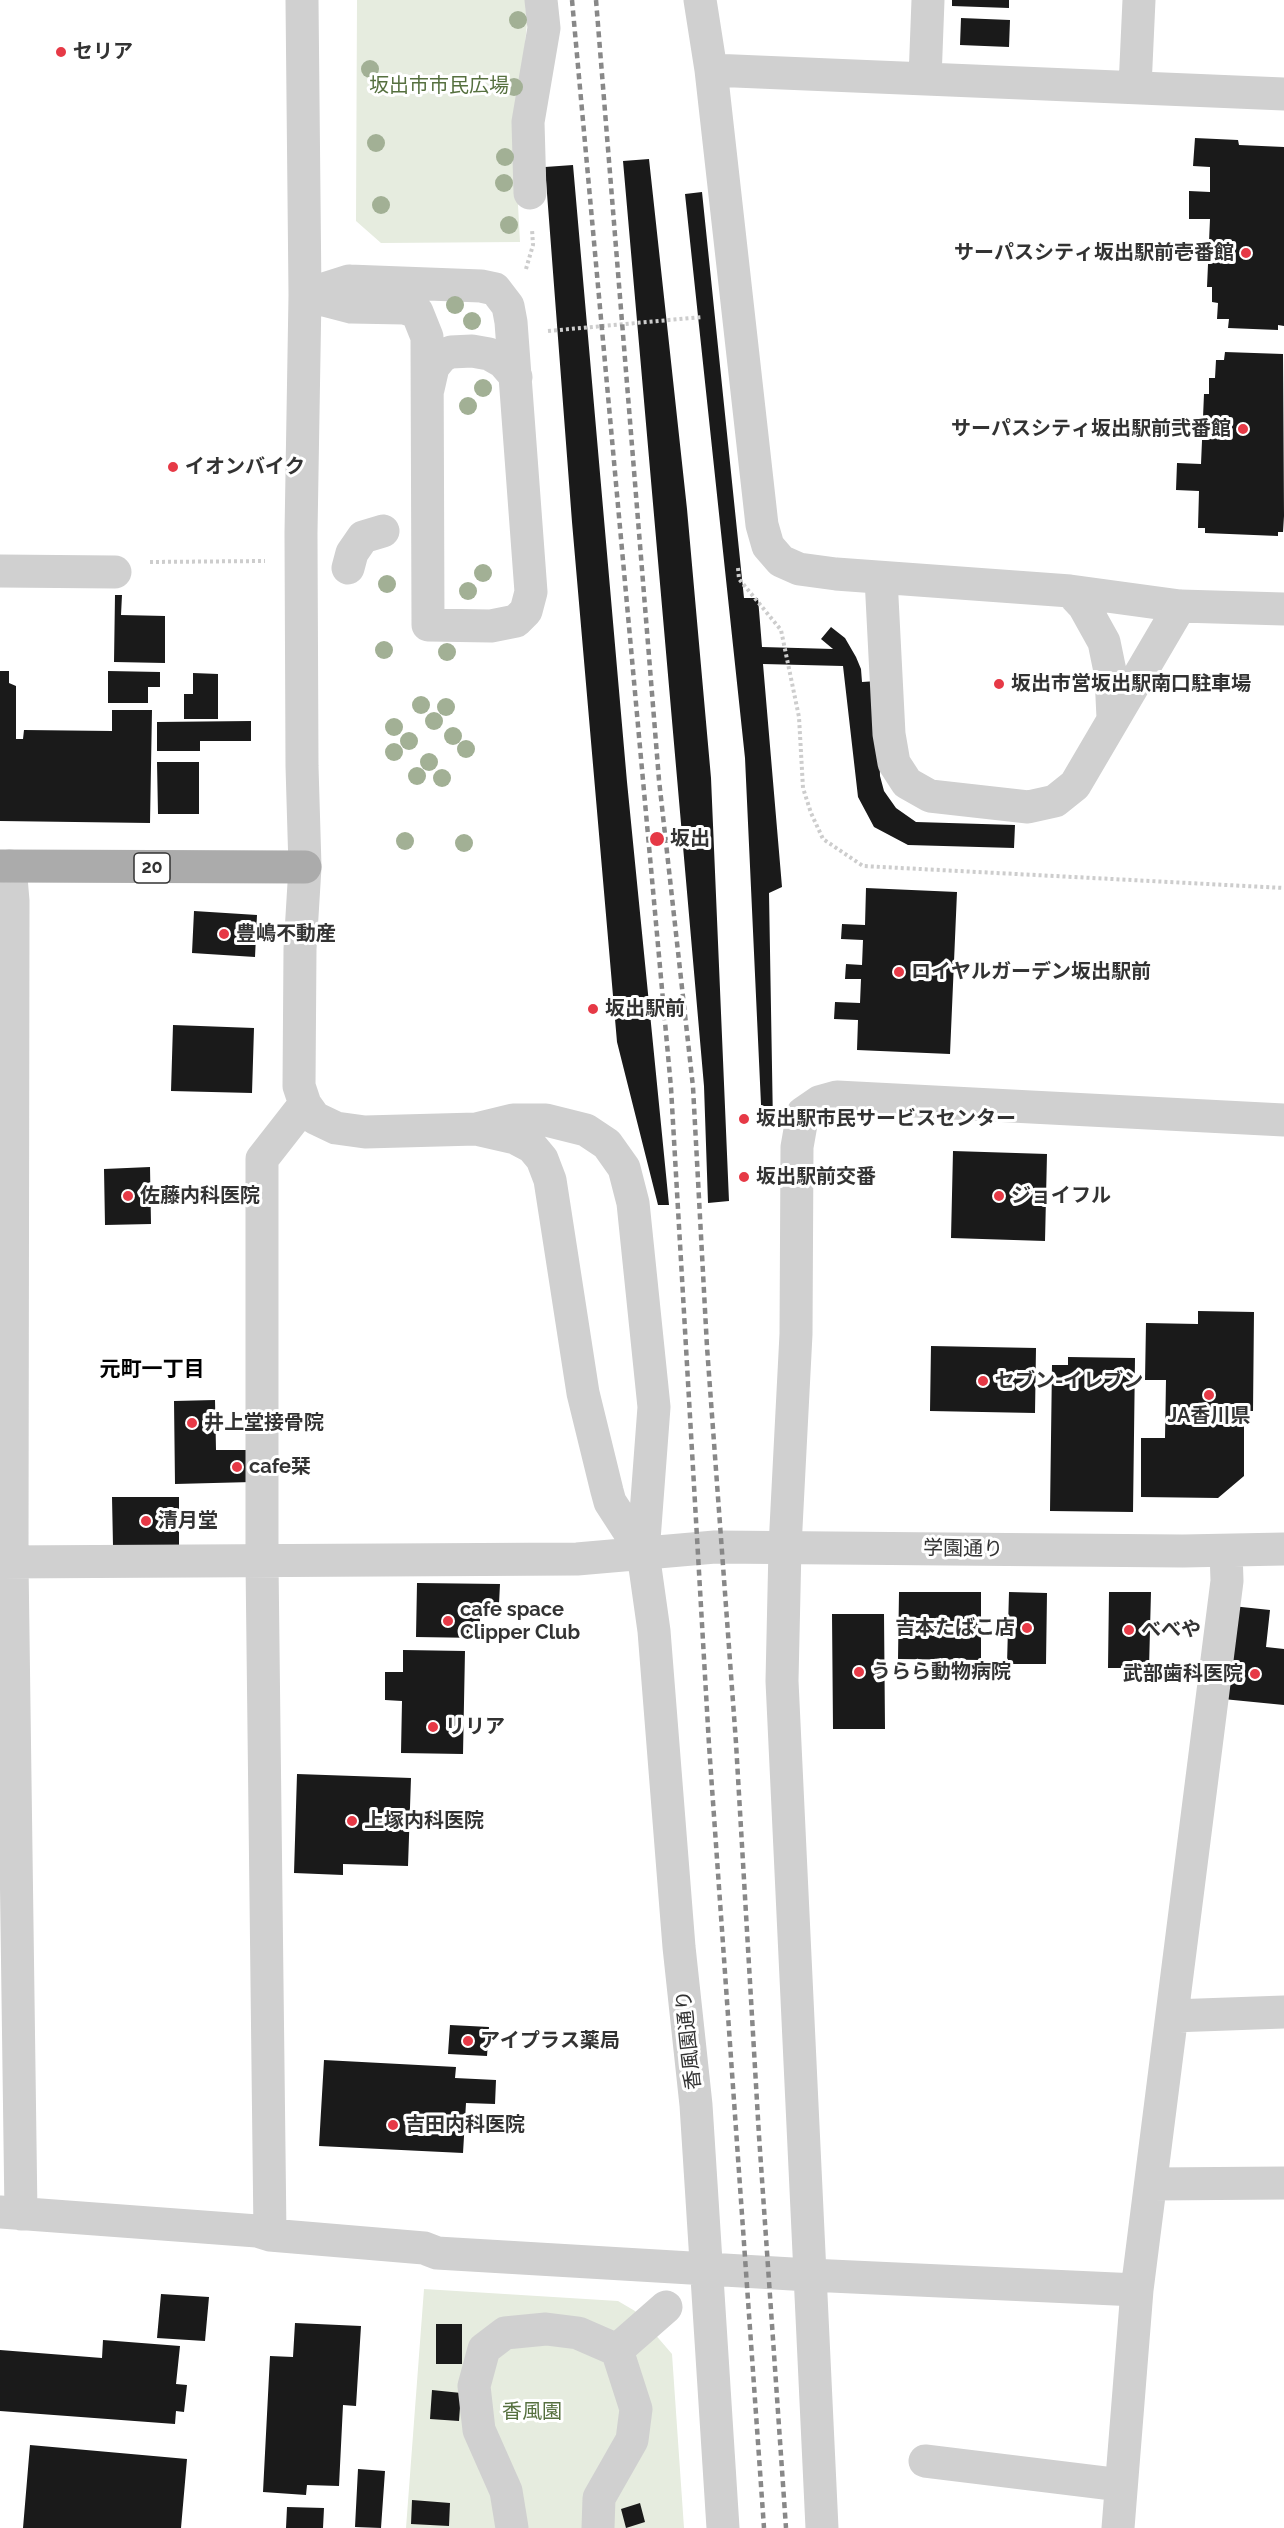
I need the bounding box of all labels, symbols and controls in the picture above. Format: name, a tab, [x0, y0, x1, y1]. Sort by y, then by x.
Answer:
place label: セリア	[73, 40, 133, 64]
marker: セリア	[54, 45, 68, 59]
park label: 坂出市市民広場	[369, 74, 509, 98]
place label: サーパスシティ坂出駅前壱番館	[954, 241, 1234, 265]
marker: サーパスシティ坂出駅前壱番館	[1239, 246, 1253, 260]
place label: サーパスシティ坂出駅前弐番館	[951, 417, 1231, 441]
marker: サーパスシティ坂出駅前弐番館	[1236, 422, 1250, 436]
place label: イオンバイク	[185, 455, 305, 479]
marker: イオンバイク	[166, 460, 180, 474]
place label: 坂出市営坂出駅南口駐車場	[1011, 672, 1251, 696]
marker: 坂出市営坂出駅南口駐車場	[992, 677, 1006, 691]
place label: 坂出	[670, 827, 710, 851]
marker: 坂出	[648, 830, 666, 848]
road number: 20	[134, 853, 170, 883]
place label: 豊嶋不動産	[236, 922, 336, 946]
marker: 豊嶋不動産	[217, 927, 231, 941]
place label: ロイヤルガーデン坂出駅前	[911, 960, 1151, 984]
marker: ロイヤルガーデン坂出駅前	[892, 965, 906, 979]
place label: 坂出駅前	[605, 997, 685, 1021]
marker: 坂出駅前	[586, 1002, 600, 1016]
place label: 坂出駅市民サービスセンター	[756, 1107, 1016, 1131]
marker: 坂出駅市民サービスセンター	[737, 1112, 751, 1126]
place label: 坂出駅前交番	[756, 1165, 876, 1189]
marker: 坂出駅前交番	[737, 1170, 751, 1184]
place label: 佐藤内科医院	[140, 1184, 260, 1208]
place label: ジョイフル	[1011, 1184, 1111, 1208]
marker: 佐藤内科医院	[121, 1189, 135, 1203]
marker: ジョイフル	[992, 1189, 1006, 1203]
district label: 元町一丁目	[100, 1357, 204, 1383]
place label: セブン-イレブン	[995, 1369, 1143, 1393]
marker: セブン-イレブン	[976, 1374, 990, 1388]
marker: JA香川県	[1202, 1388, 1216, 1402]
place label: JA香川県	[1168, 1404, 1250, 1428]
place label: 井上堂接骨院	[204, 1411, 324, 1435]
marker: 井上堂接骨院	[185, 1416, 199, 1430]
place label: cafe栞	[249, 1455, 311, 1479]
marker: cafe栞	[230, 1460, 244, 1474]
place label: 清月堂	[158, 1509, 218, 1533]
marker: 清月堂	[139, 1514, 153, 1528]
street label: 学園通り	[923, 1536, 1003, 1562]
place label: cafe space Clipper Club	[460, 1598, 580, 1645]
marker: cafe space Clipper Club	[441, 1614, 455, 1628]
place label: 吉本たばこ店	[895, 1616, 1015, 1640]
place label: べべや	[1141, 1618, 1201, 1642]
marker: 吉本たばこ店	[1020, 1621, 1034, 1635]
marker: べべや	[1122, 1623, 1136, 1637]
place label: うらら動物病院	[871, 1660, 1011, 1684]
place label: 武部歯科医院	[1123, 1662, 1243, 1686]
marker: うらら動物病院	[852, 1665, 866, 1679]
marker: 武部歯科医院	[1248, 1667, 1262, 1681]
place label: リリア	[445, 1715, 505, 1739]
marker: リリア	[426, 1720, 440, 1734]
place label: 上塚内科医院	[364, 1809, 484, 1833]
marker: 上塚内科医院	[345, 1814, 359, 1828]
street label: 香風園通り	[672, 1989, 706, 2091]
place label: アイプラス薬局	[480, 2029, 620, 2053]
marker: アイプラス薬局	[461, 2034, 475, 2048]
place label: 吉田内科医院	[405, 2113, 525, 2137]
marker: 吉田内科医院	[386, 2118, 400, 2132]
park label: 香風園	[502, 2400, 562, 2424]

